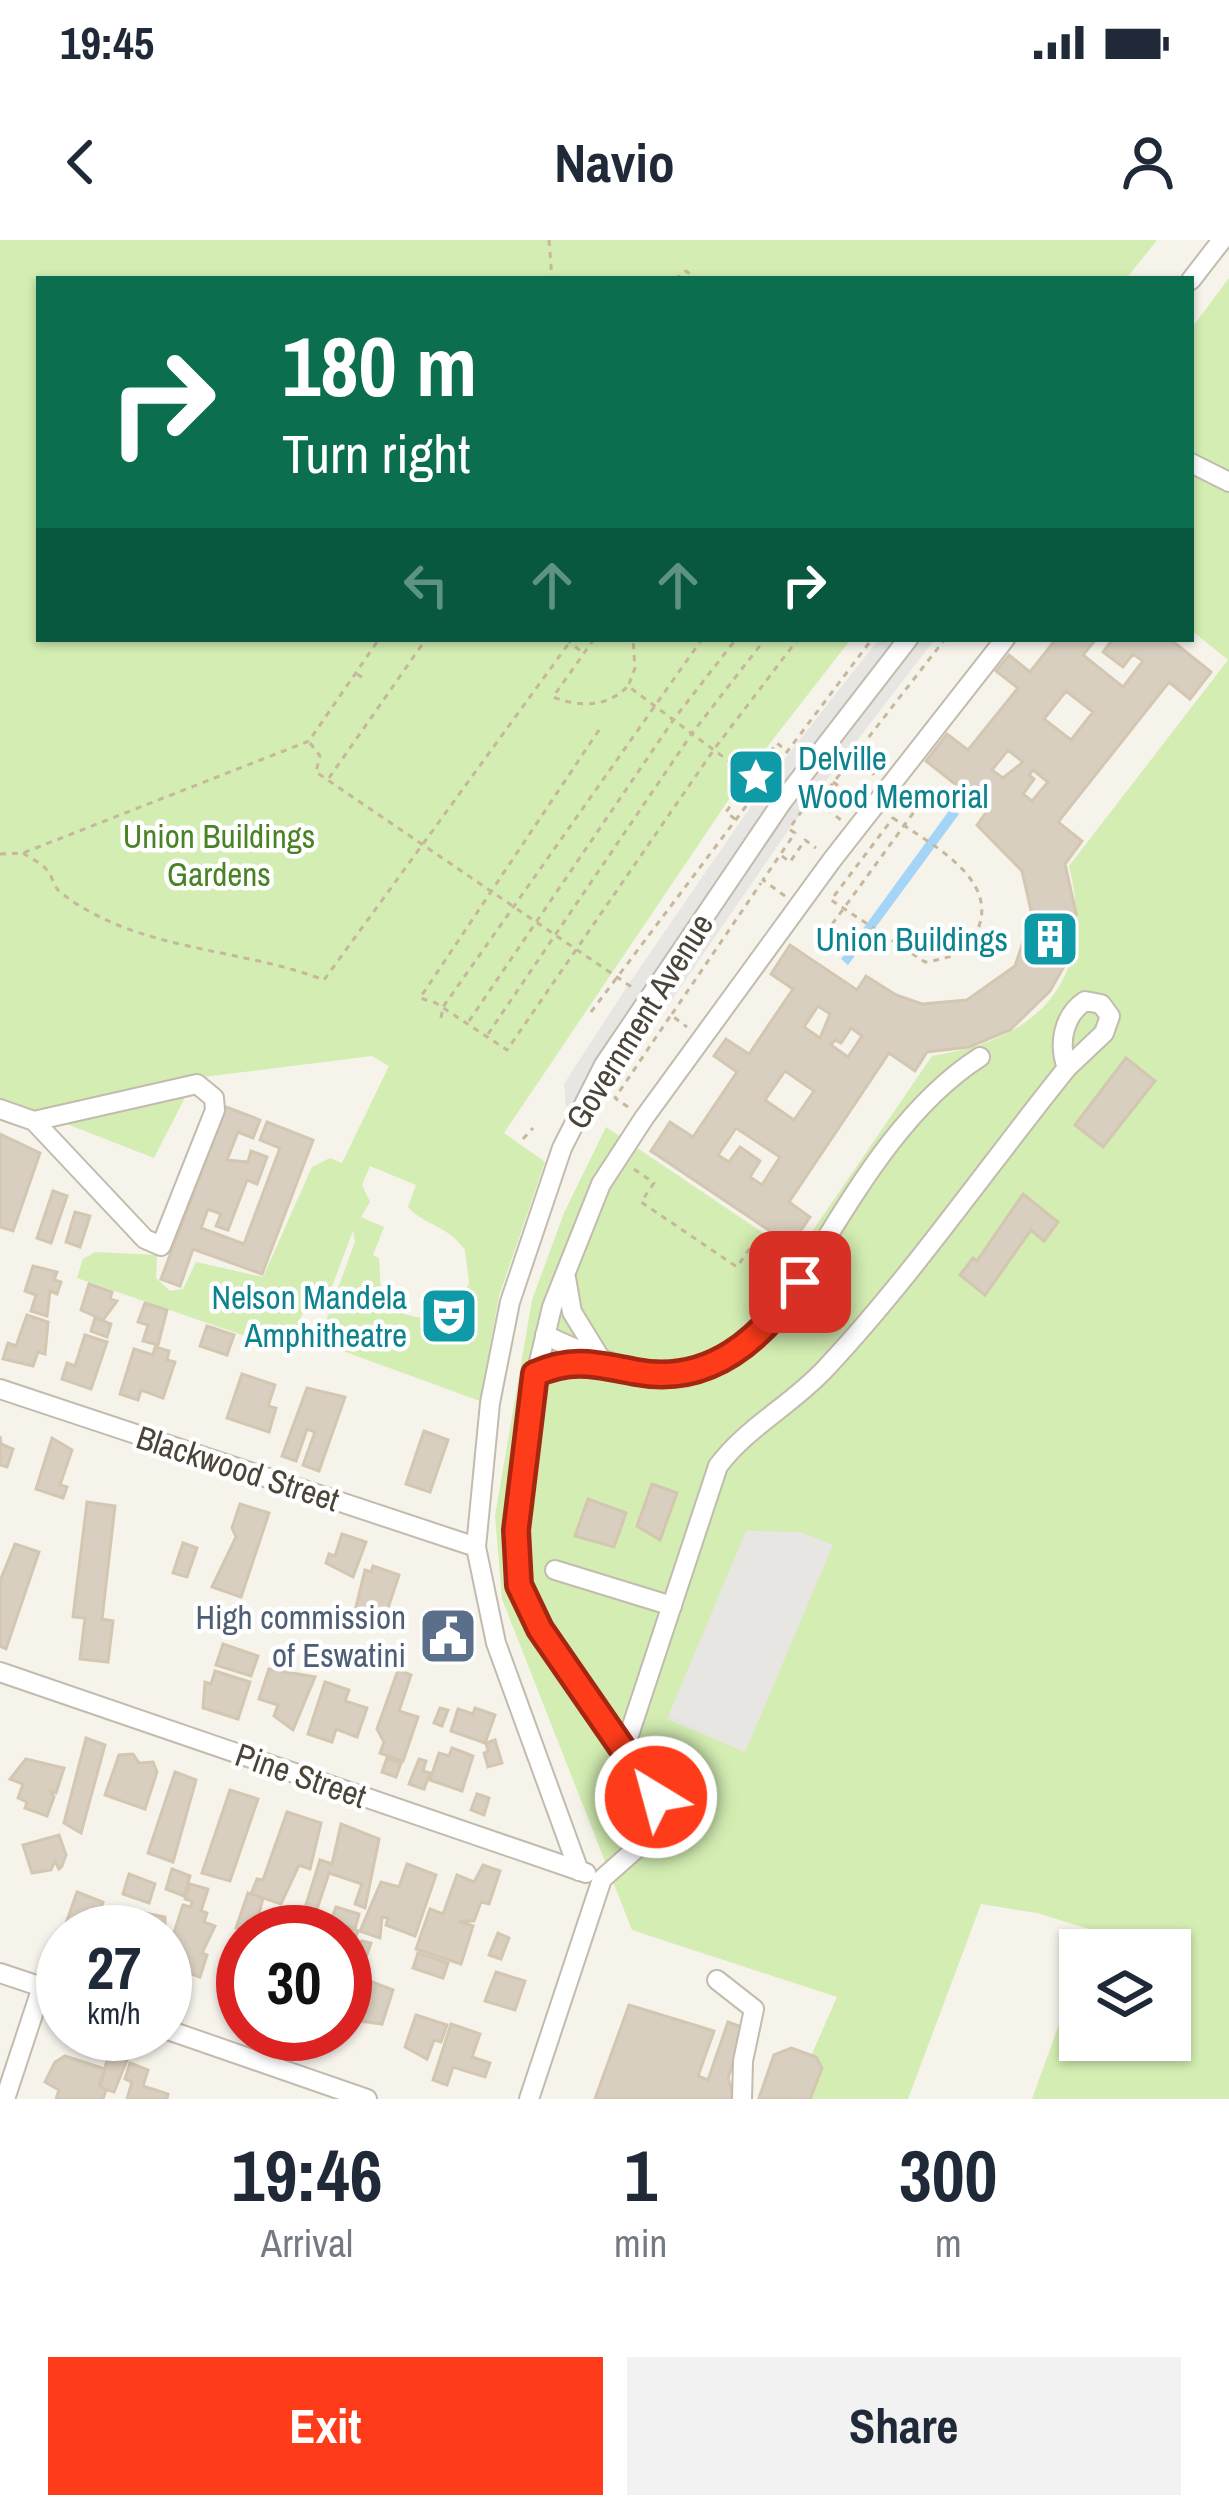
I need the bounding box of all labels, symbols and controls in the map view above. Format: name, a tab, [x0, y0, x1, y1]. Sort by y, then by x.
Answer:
text: 19:45	[60, 12, 154, 73]
text: Navio	[554, 126, 675, 199]
icon: back	[48, 129, 114, 195]
icon: person	[1115, 129, 1181, 195]
text: 180 m	[282, 309, 477, 422]
icon: right	[84, 324, 240, 480]
text: Turn right	[282, 417, 470, 490]
icon: left	[393, 552, 459, 618]
icon: ahead	[519, 552, 585, 618]
icon: ahead	[645, 552, 711, 618]
icon: right	[771, 552, 837, 618]
place label: Delville Wood Memorial	[798, 736, 989, 818]
place icon: Delville Wood Memorial	[725, 746, 787, 808]
park label: Union Buildings Gardens	[123, 814, 315, 896]
street label: Government Avenue	[555, 905, 723, 1137]
building icon: Union Buildings	[1019, 908, 1081, 970]
place label: Union Buildings	[815, 917, 1008, 961]
pin	[749, 1231, 851, 1333]
icon: arrive	[767, 1249, 833, 1315]
place label: Nelson Mandela Amphitheatre	[211, 1275, 407, 1357]
theatre icon: Nelson Mandela Amphitheatre	[418, 1285, 480, 1347]
street label: Blackwood Street	[131, 1415, 345, 1521]
place label: High commission of Eswatini	[195, 1595, 406, 1677]
public building icon: High commission of Eswatini	[417, 1605, 479, 1667]
street label: Pine Street	[230, 1732, 372, 1818]
position arrow	[593, 1734, 719, 1860]
speed limit sign: 30	[216, 1905, 372, 2061]
text: 27	[87, 1927, 141, 2008]
map controls	[1059, 1929, 1191, 2061]
button: layers	[1059, 1929, 1191, 2061]
text: km/h	[87, 1993, 141, 2033]
text: 19:46	[232, 2126, 383, 2223]
text: 1	[624, 2126, 657, 2223]
text: 300	[899, 2126, 997, 2223]
text: Arrival	[261, 2217, 353, 2269]
text: min	[614, 2217, 667, 2269]
text: m	[935, 2217, 962, 2269]
button: Exit	[48, 2357, 603, 2495]
button: Share	[627, 2357, 1181, 2495]

